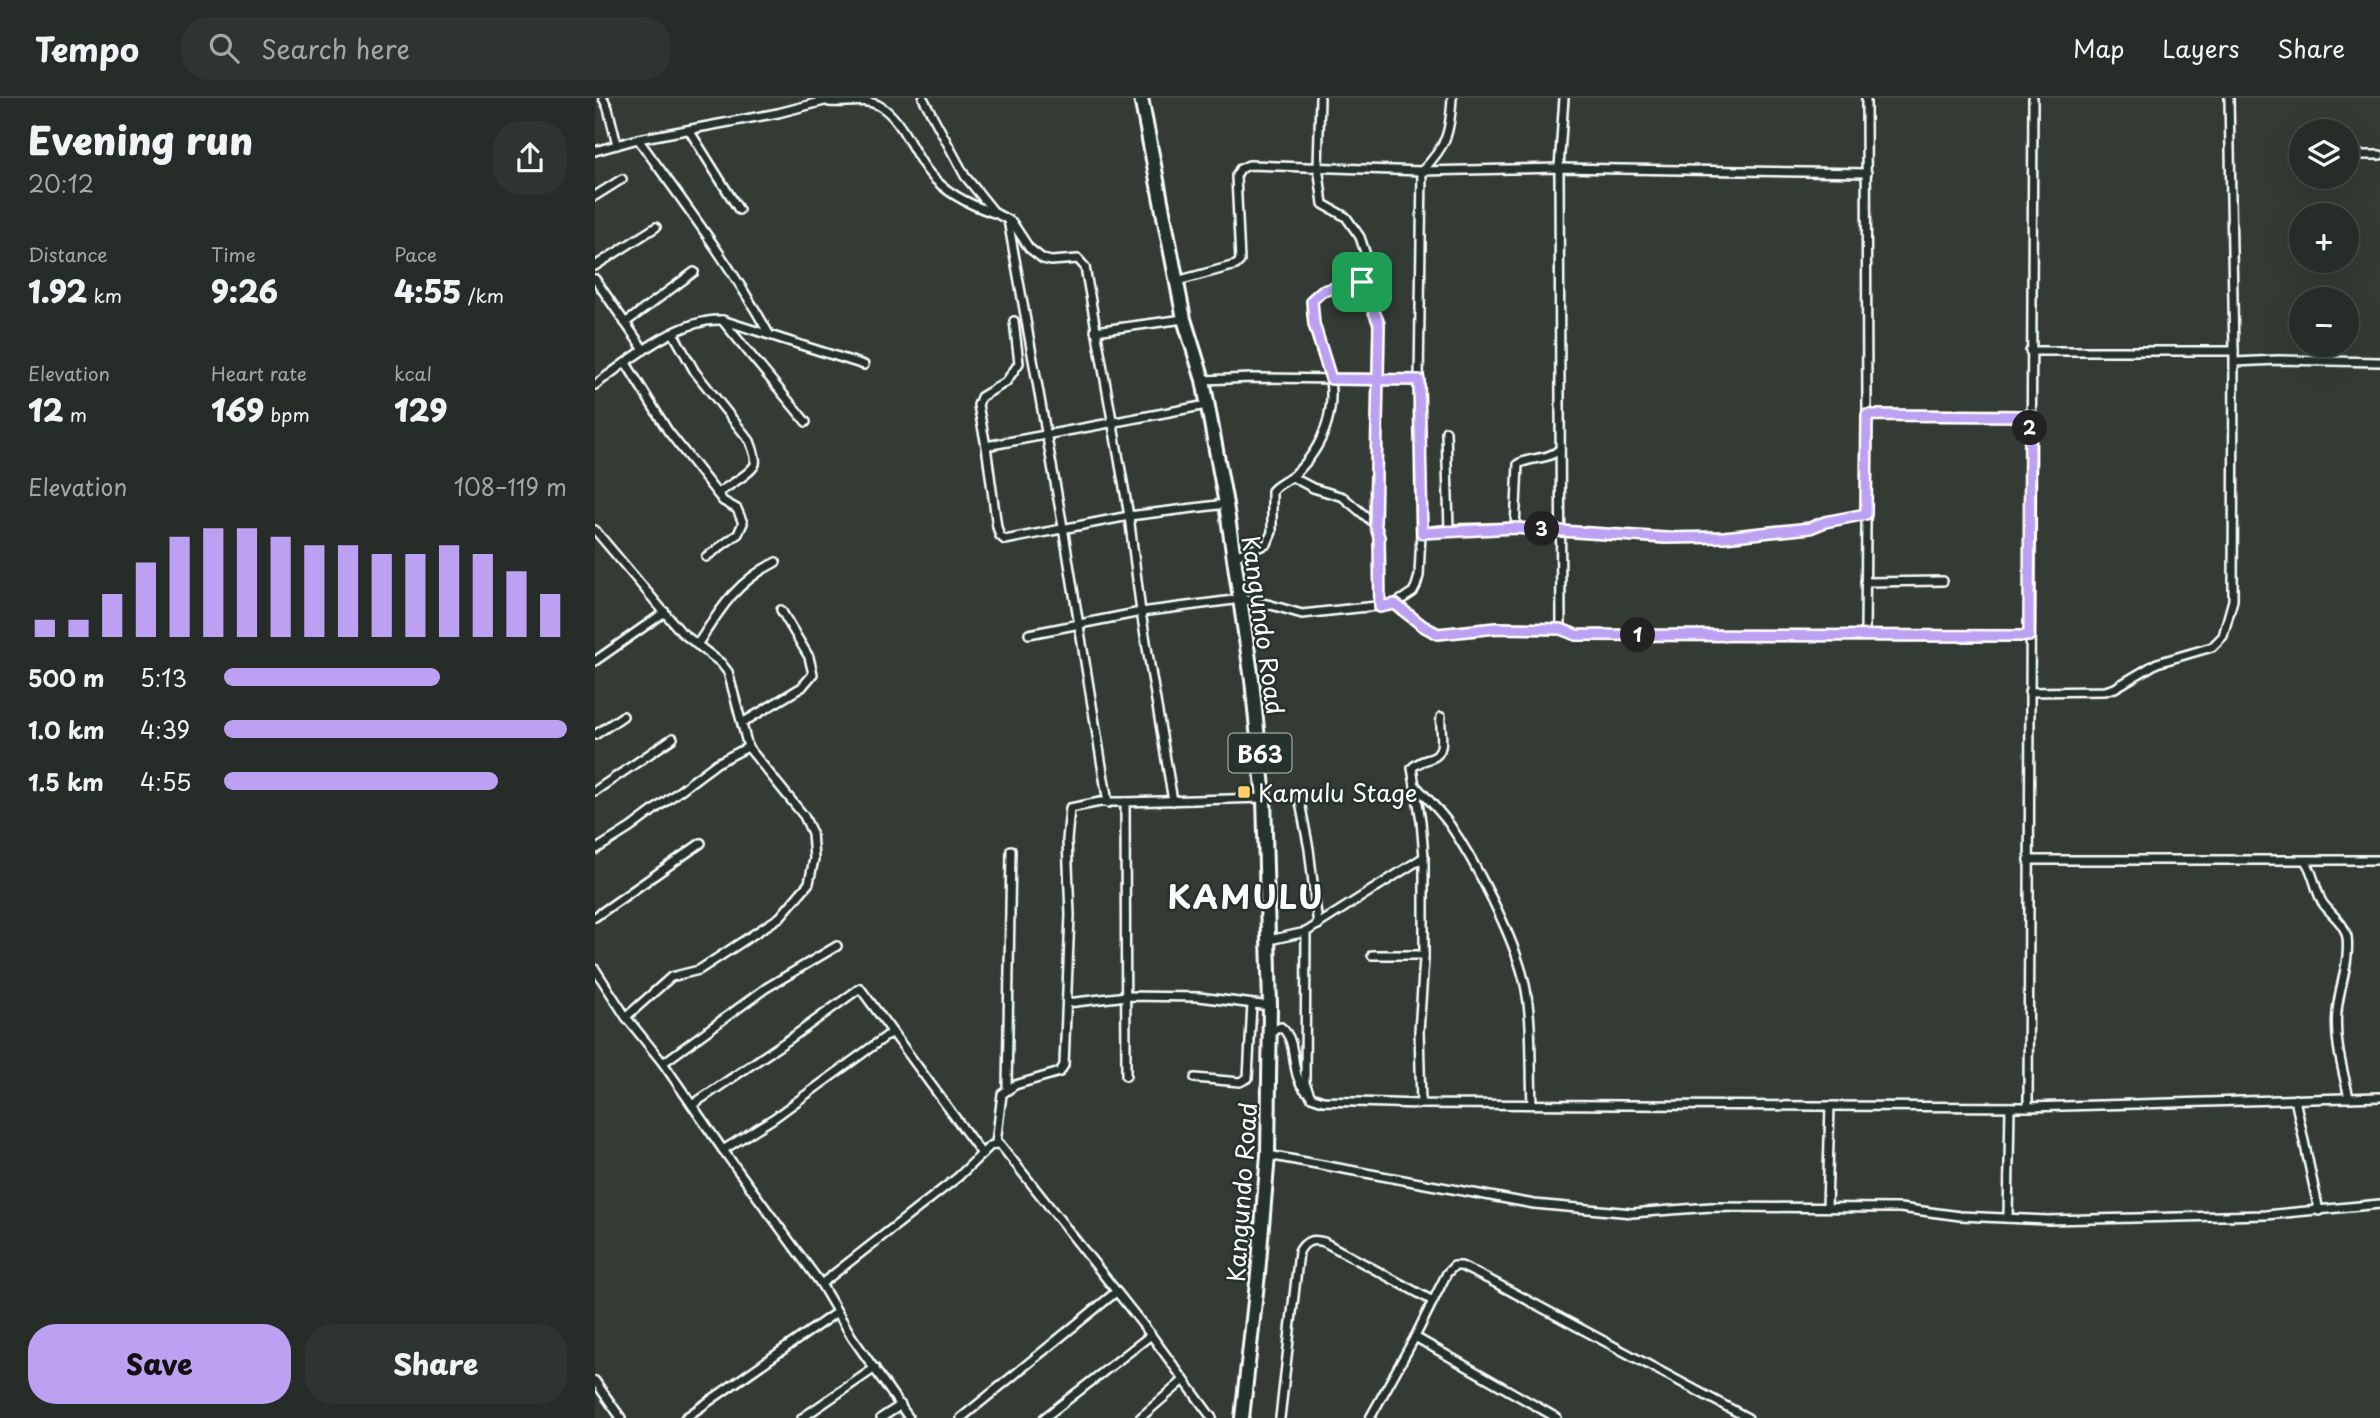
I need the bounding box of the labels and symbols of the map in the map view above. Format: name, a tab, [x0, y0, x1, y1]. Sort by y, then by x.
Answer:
pin	[1332, 252, 1392, 312]
pin: 2	[2013, 410, 2047, 446]
pin: 3	[1525, 512, 1559, 546]
street label: Kangundo Road	[1234, 533, 1294, 717]
pin: 1	[1621, 618, 1655, 652]
road number: B63	[1229, 734, 1291, 772]
place label: Kamulu Stage	[1258, 774, 1418, 810]
marker: Kamulu Stage	[1236, 784, 1252, 800]
district label: KAMULU	[1168, 872, 1324, 920]
street label: Kangundo Road	[1217, 1101, 1265, 1283]

